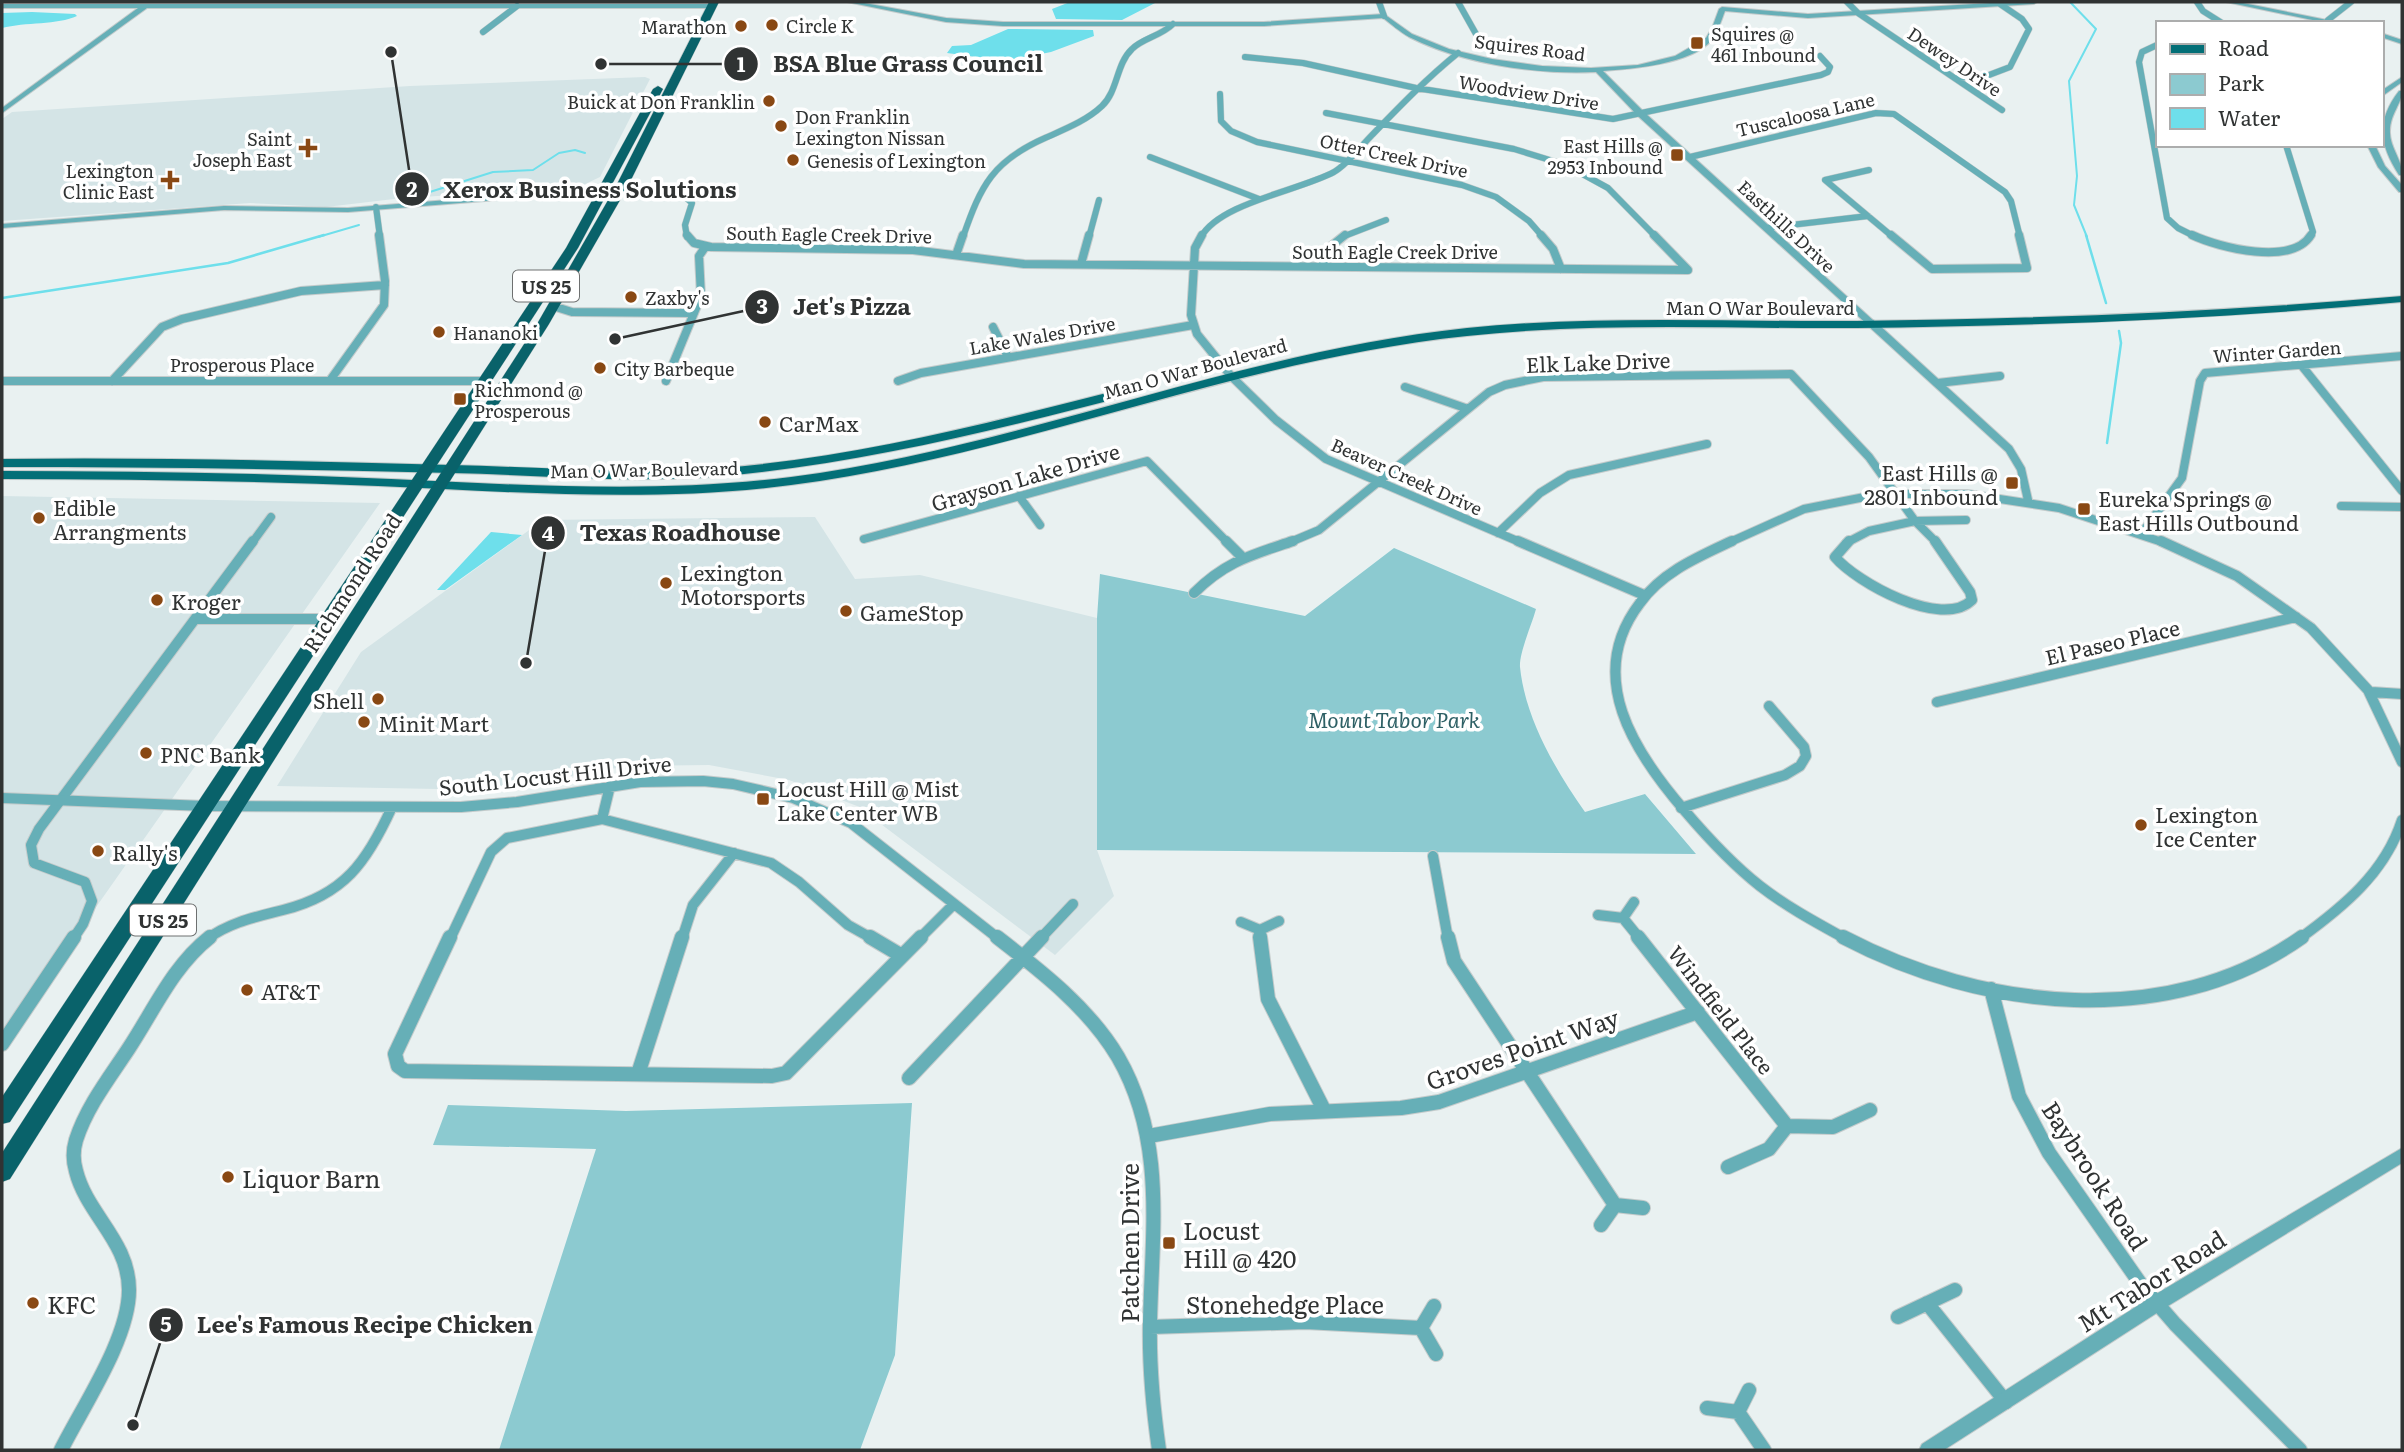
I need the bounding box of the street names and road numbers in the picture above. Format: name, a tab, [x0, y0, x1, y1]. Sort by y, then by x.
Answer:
street label: Dewey Drive	[1902, 19, 2008, 103]
street label: Squires Road	[1473, 27, 1587, 67]
street label: Woodview Drive	[1457, 68, 1601, 116]
street label: Tuscaloosa Lane	[1733, 85, 1877, 143]
street label: Otter Creek Drive	[1318, 126, 1470, 184]
street label: Easthills Drive	[1732, 173, 1842, 279]
street label: South Eagle Creek Drive	[726, 219, 932, 249]
street label: South Eagle Creek Drive	[1292, 238, 1498, 265]
road number: US 25	[513, 270, 579, 302]
street label: Man O War Boulevard	[1666, 294, 1854, 321]
street label: Lake Wales Drive	[967, 309, 1117, 361]
street label: Man O War Boulevard	[1100, 331, 1290, 405]
street label: Winter Garden	[2212, 333, 2342, 369]
street label: Elk Lake Drive	[1525, 343, 1671, 379]
street label: Prosperous Place	[170, 351, 314, 378]
street label: Beaver Creek Drive	[1327, 431, 1487, 521]
street label: Grayson Lake Drive	[927, 434, 1123, 518]
street label: Man O War Boulevard	[549, 454, 739, 484]
street label: Richmond Road	[294, 506, 408, 658]
street label: El Paseo Place	[2042, 610, 2182, 672]
street label: South Locust Hill Drive	[437, 746, 673, 802]
road number: US 25	[130, 904, 196, 936]
street label: Windfield Place	[1662, 938, 1782, 1080]
street label: Groves Point Way	[1421, 999, 1623, 1097]
street label: Baybrook Road	[2035, 1093, 2158, 1257]
street label: Patchen Drive	[1111, 1163, 1146, 1323]
street label: Mt Tabor Road	[2070, 1220, 2232, 1340]
street label: Stonehedge Place	[1186, 1286, 1384, 1321]

